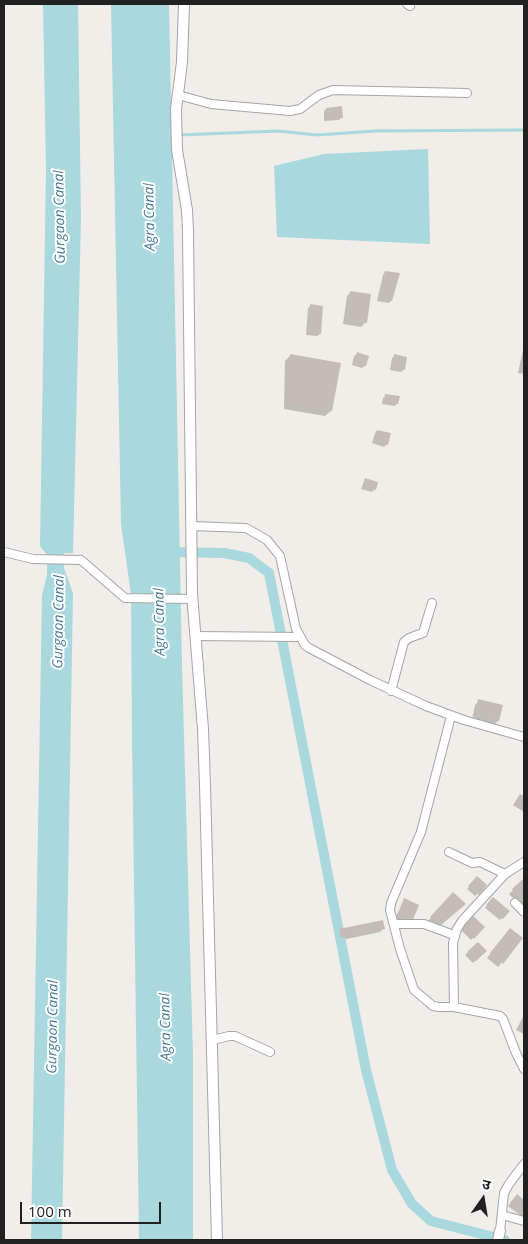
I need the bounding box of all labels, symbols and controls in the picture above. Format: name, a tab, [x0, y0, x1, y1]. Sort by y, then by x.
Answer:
water label: Gurgaon Canal	[51, 170, 69, 264]
water label: Agra Canal	[141, 183, 159, 251]
water label: Gurgaon Canal	[50, 575, 68, 669]
water label: Agra Canal	[151, 588, 169, 656]
water label: Gurgaon Canal	[44, 980, 62, 1074]
water label: Agra Canal	[157, 993, 175, 1061]
north arrow	[458, 1174, 508, 1224]
text: उ	[480, 1174, 493, 1194]
scale bar	[22, 1192, 164, 1224]
text: 100 m	[28, 1201, 72, 1221]

